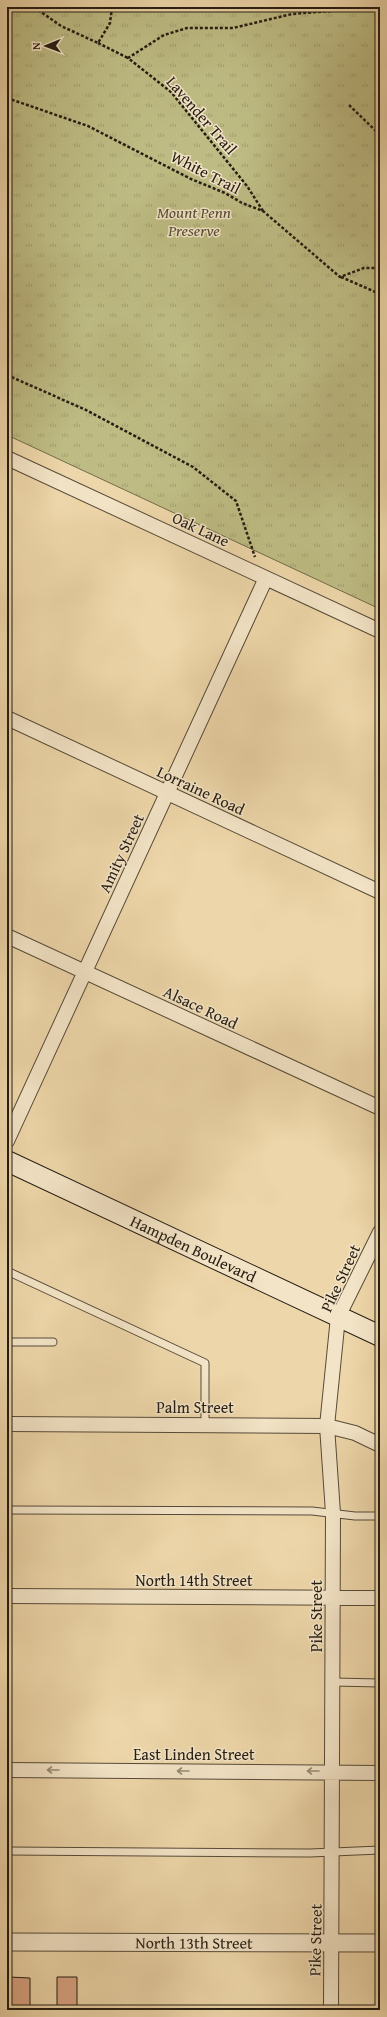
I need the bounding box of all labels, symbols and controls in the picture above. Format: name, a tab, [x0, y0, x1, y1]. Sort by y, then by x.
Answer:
north arrow	[26, 26, 66, 66]
text: N	[28, 42, 44, 50]
street label: Lavender Trail	[161, 70, 243, 160]
street label: White Trail	[167, 144, 246, 200]
park label: Mount Penn Preserve	[157, 200, 231, 242]
street label: Oak Lane	[168, 505, 234, 553]
street label: Lorraine Road	[153, 759, 249, 821]
street label: Amity Street	[92, 809, 150, 897]
street label: Alsace Road	[160, 979, 243, 1035]
street label: Hampden Boulevard	[127, 1209, 261, 1289]
street label: Pike Street	[314, 1240, 366, 1316]
street label: Palm Street	[156, 1395, 234, 1419]
street label: North 14th Street	[135, 1568, 253, 1592]
street label: Pike Street	[304, 1579, 328, 1652]
street label: East Linden Street	[133, 1742, 255, 1766]
one-way arrow	[47, 1766, 60, 1774]
one-way arrow	[177, 1767, 190, 1775]
one-way arrow	[307, 1767, 320, 1775]
street label: Pike Street	[302, 1903, 328, 1976]
street label: North 13th Street	[135, 1930, 253, 1955]

